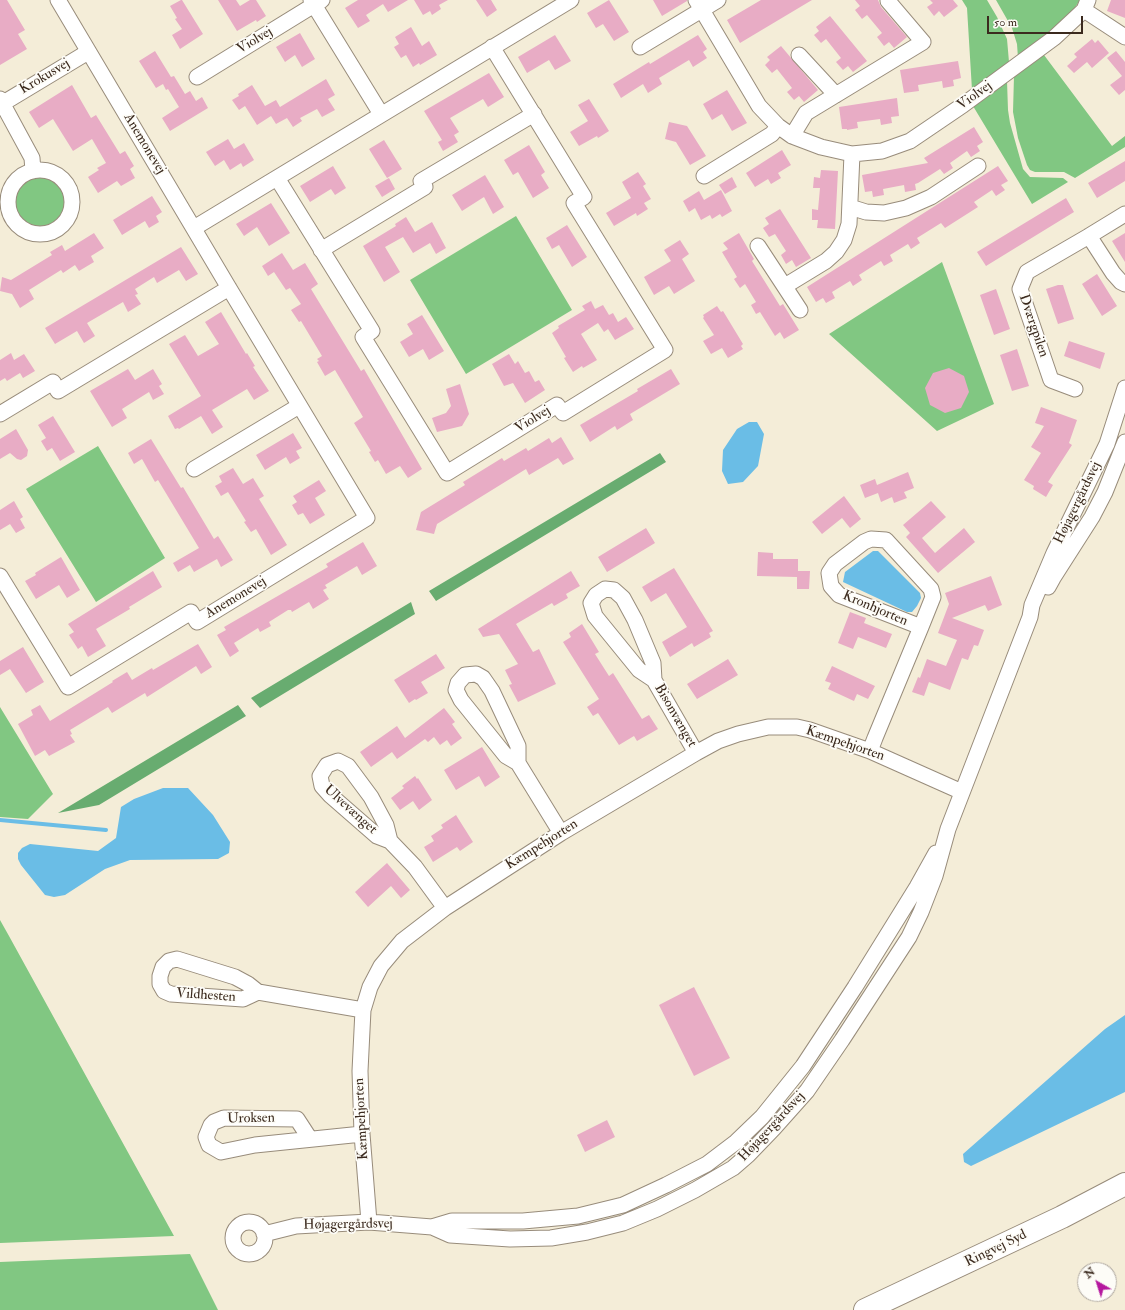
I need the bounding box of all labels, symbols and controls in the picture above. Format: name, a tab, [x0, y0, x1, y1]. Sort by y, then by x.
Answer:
scale bar	[989, 8, 1085, 34]
text: 50 m	[994, 15, 1017, 30]
street label: Violvej	[234, 24, 276, 58]
street label: Krokusvej	[17, 56, 73, 98]
street label: Violvej	[954, 78, 996, 114]
street label: Anemonevej	[119, 111, 169, 177]
street label: Dværgpilen	[1014, 292, 1052, 360]
street label: Violvej	[512, 403, 554, 437]
street label: Højagergårdsvej	[1051, 459, 1105, 547]
street label: Anemonevej	[203, 573, 269, 623]
street label: Kronhjorten	[840, 588, 910, 630]
street label: Bisonvænget	[650, 681, 700, 751]
street label: Kæmpehjorten	[803, 723, 887, 765]
street label: Ulvevænget	[320, 782, 380, 838]
street label: Kæmpehjorten	[503, 816, 581, 874]
street label: Vildhesten	[176, 986, 236, 1006]
street label: Kæmpehjorten	[351, 1078, 373, 1160]
street label: Højagergårdsvej	[735, 1089, 809, 1165]
street label: Uroksen	[227, 1110, 275, 1128]
street label: Højagergårdsvej	[303, 1216, 393, 1234]
street label: Ringvej Syd	[962, 1227, 1030, 1271]
north arrow	[1077, 1262, 1117, 1302]
text: N	[1082, 1265, 1098, 1281]

